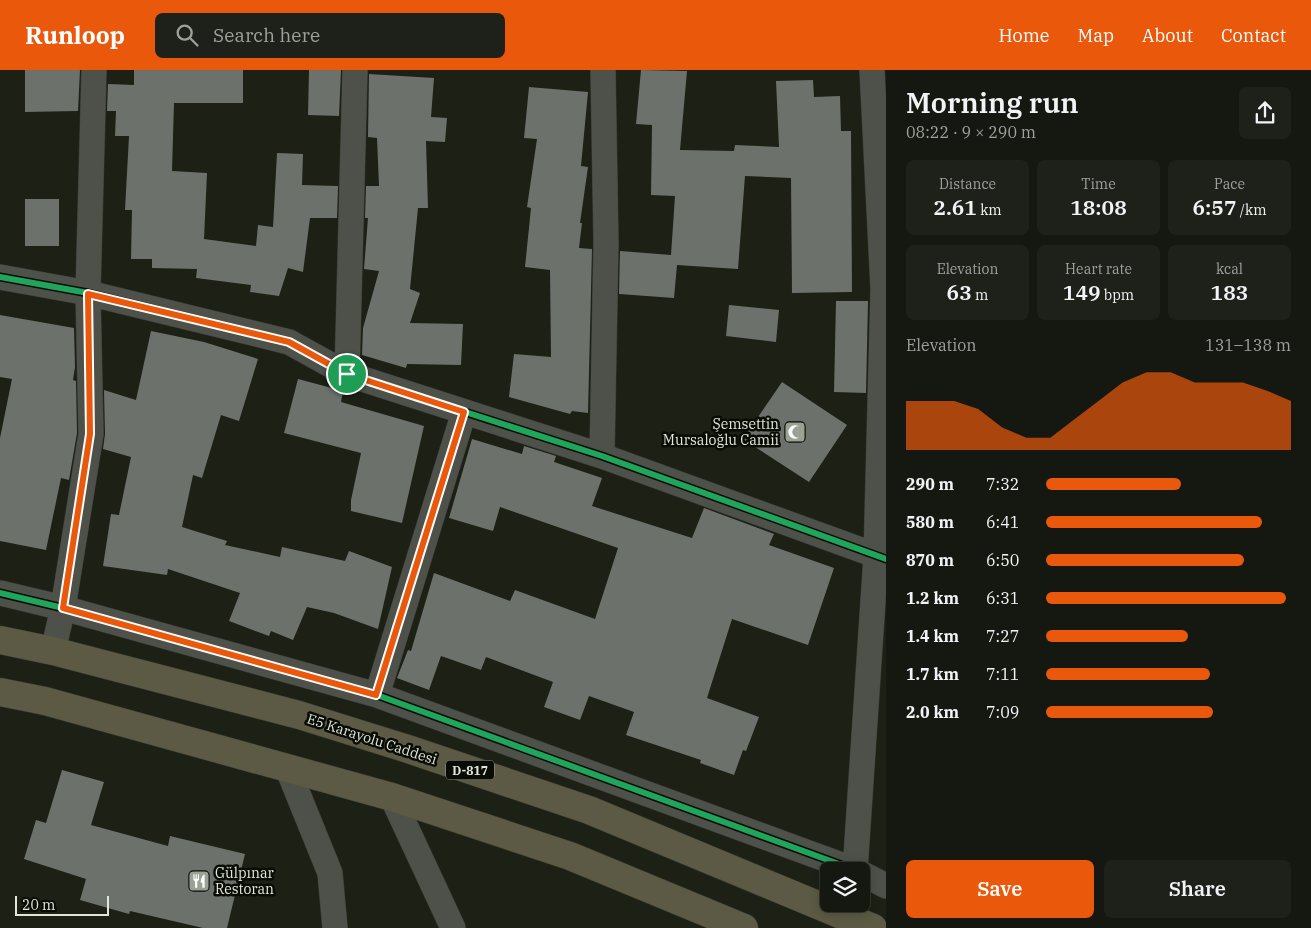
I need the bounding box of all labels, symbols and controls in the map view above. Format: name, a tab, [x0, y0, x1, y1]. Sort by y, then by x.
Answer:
search box	[155, 13, 505, 58]
text: Runloop	[25, 19, 125, 51]
icon: search	[173, 21, 201, 49]
text: Search here	[213, 23, 320, 47]
text: Home	[998, 24, 1050, 47]
text: Map	[1078, 24, 1114, 47]
text: About	[1142, 24, 1193, 47]
text: Contact	[1221, 24, 1286, 47]
text: Morning run	[906, 84, 1079, 121]
button: share	[1239, 87, 1291, 139]
text: 08:22 · 9 × 290 m	[906, 122, 1036, 142]
text: Distance	[939, 175, 996, 193]
text: Time	[1081, 175, 1116, 193]
text: Pace	[1214, 175, 1245, 193]
text: 2.61	[933, 193, 977, 221]
text: 18:08	[1070, 193, 1127, 221]
text: 6:57	[1193, 193, 1237, 221]
text: km	[977, 201, 1002, 219]
text: /km	[1237, 201, 1266, 219]
text: Elevation	[937, 260, 998, 278]
text: Heart rate	[1065, 260, 1132, 278]
text: kcal	[1216, 260, 1243, 278]
text: 63	[947, 278, 972, 306]
text: 149	[1063, 278, 1101, 306]
text: 183	[1211, 278, 1248, 306]
text: m	[972, 286, 988, 304]
text: bpm	[1101, 286, 1134, 304]
text: Elevation	[906, 335, 976, 355]
text: 131–138 m	[1205, 335, 1291, 355]
pin	[326, 353, 368, 395]
icon: arrive	[333, 360, 361, 388]
place label: Şemsettin Mursaloğlu Camii	[663, 415, 779, 449]
mosque icon: Şemsettin Mursaloğlu Camii	[783, 420, 807, 444]
text: 290 m	[906, 474, 954, 494]
text: 7:32	[986, 474, 1019, 494]
text: 580 m	[906, 512, 954, 532]
text: 6:41	[986, 512, 1019, 532]
text: 870 m	[906, 550, 954, 570]
text: 6:50	[986, 550, 1019, 570]
text: 1.2 km	[906, 588, 959, 608]
text: 6:31	[986, 588, 1019, 608]
text: 1.4 km	[906, 626, 959, 646]
text: 7:27	[986, 626, 1019, 646]
text: 1.7 km	[906, 664, 959, 684]
text: 7:11	[986, 664, 1019, 684]
text: 2.0 km	[906, 702, 959, 722]
text: 7:09	[986, 702, 1019, 722]
street label: E5 Karayolu Caddesi	[305, 710, 439, 768]
road number: D-817	[446, 760, 494, 780]
button: Save	[906, 860, 1094, 918]
button: Share	[1104, 860, 1291, 918]
map controls	[820, 862, 870, 912]
button: layers	[820, 862, 870, 912]
place label: Gülpınar Restoran	[215, 864, 275, 898]
restaurant icon: Gülpınar Restoran	[187, 869, 211, 893]
scale bar	[15, 893, 109, 916]
text: 20 m	[22, 896, 55, 914]

